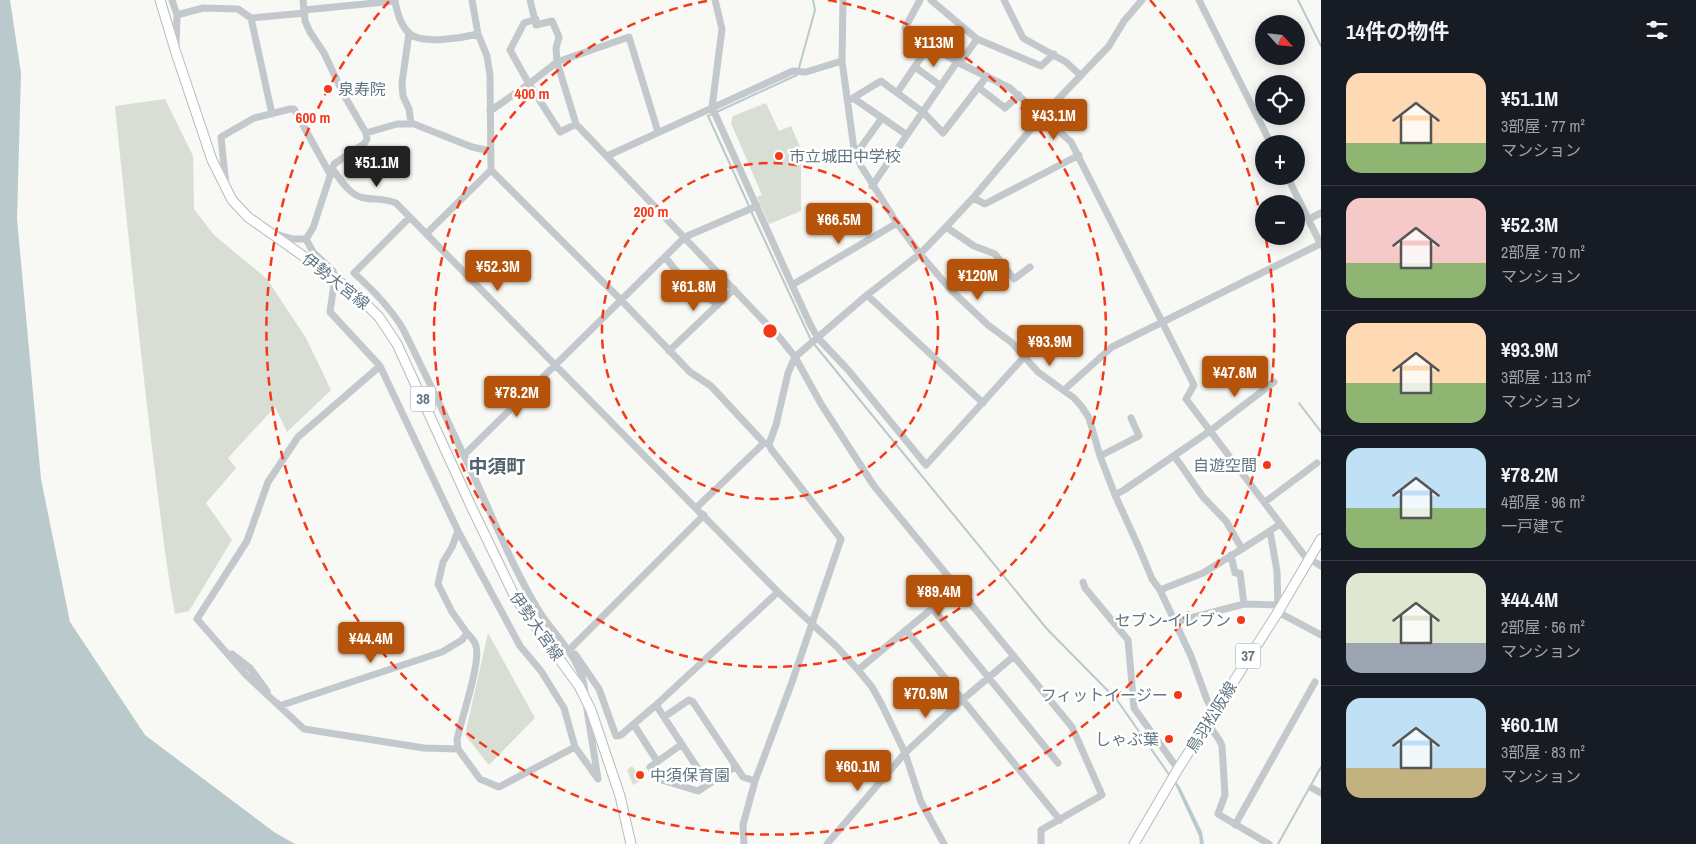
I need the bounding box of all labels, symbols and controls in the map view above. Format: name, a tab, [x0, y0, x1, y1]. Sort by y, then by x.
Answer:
north arrow	[1255, 15, 1305, 65]
map controls	[1255, 15, 1305, 245]
icon: filters	[1643, 16, 1671, 44]
text: 14件の物件	[1346, 17, 1449, 46]
pin: ¥113M	[899, 26, 969, 68]
text: ¥113M	[914, 31, 954, 53]
button: locate	[1255, 75, 1305, 125]
place label: 泉寿院	[338, 78, 386, 100]
marker: 泉寿院	[322, 83, 334, 95]
text: 400 m	[515, 83, 549, 104]
text: ¥51.1M	[1501, 84, 1558, 113]
icon: home	[1386, 93, 1446, 153]
pin: ¥43.1M	[1013, 98, 1095, 141]
text: ¥43.1M	[1032, 104, 1076, 126]
text: 600 m	[296, 107, 330, 128]
text: 3部屋 · 77 m²	[1501, 115, 1585, 137]
button: +	[1255, 135, 1305, 185]
text: マンション	[1501, 139, 1581, 161]
place label: 市立城田中学校	[789, 145, 901, 167]
pin: ¥51.1M	[336, 146, 418, 188]
marker: 市立城田中学校	[773, 150, 785, 162]
text: ¥51.1M	[355, 151, 399, 173]
button: −	[1255, 195, 1305, 245]
text: 200 m	[634, 201, 668, 222]
pin: ¥66.5M	[798, 202, 880, 245]
text: ¥66.5M	[817, 208, 861, 230]
text: ¥52.3M	[1501, 210, 1558, 239]
icon: home	[1386, 218, 1446, 278]
text: 2部屋 · 70 m²	[1501, 241, 1585, 263]
street label: 伊勢大宮線	[298, 248, 374, 314]
pin: ¥52.3M	[457, 250, 539, 292]
text: ¥52.3M	[476, 255, 520, 277]
pin: ¥120M	[943, 258, 1013, 301]
text: ¥120M	[958, 264, 998, 286]
text: マンション	[1501, 265, 1581, 287]
pin: ¥61.8M	[653, 270, 735, 312]
text: ¥61.8M	[672, 275, 716, 297]
centre of rings	[761, 322, 779, 340]
pin: ¥93.9M	[1009, 324, 1091, 367]
text: ¥93.9M	[1028, 330, 1072, 352]
text: ¥93.9M	[1501, 335, 1558, 364]
icon: home	[1386, 343, 1446, 403]
pin: ¥47.6M	[1194, 356, 1276, 398]
text: ¥47.6M	[1213, 361, 1257, 383]
text: 3部屋 · 113 m²	[1501, 366, 1591, 388]
pin: ¥78.2M	[476, 376, 558, 418]
text: ¥78.2M	[495, 381, 539, 403]
road number: 38	[410, 386, 436, 412]
text: マンション	[1501, 390, 1581, 412]
district label: 中須町	[468, 453, 526, 479]
place label: 自遊空間	[1193, 454, 1257, 476]
marker: 自遊空間	[1261, 459, 1273, 471]
text: ¥78.2M	[1501, 460, 1558, 489]
icon: home	[1386, 468, 1446, 528]
text: 4部屋 · 96 m²	[1501, 491, 1585, 513]
text: 一戸建て	[1501, 515, 1565, 537]
pin: ¥89.4M	[898, 574, 980, 617]
text: ¥89.4M	[917, 580, 961, 602]
text: ¥44.4M	[1501, 585, 1558, 614]
street label: 伊勢大宮線	[505, 587, 569, 665]
icon: home	[1386, 593, 1446, 653]
place label: セブン-イレブン	[1115, 609, 1231, 631]
marker: セブン-イレブン	[1235, 614, 1247, 626]
text: 2部屋 · 56 m²	[1501, 616, 1585, 638]
pin: ¥44.4M	[330, 622, 412, 664]
text: ¥44.4M	[349, 627, 393, 649]
text: マンション	[1501, 640, 1581, 662]
road number: 37	[1236, 644, 1260, 668]
pin: ¥70.9M	[885, 676, 967, 719]
street label: 鳥羽松阪線	[1180, 677, 1242, 757]
text: ¥70.9M	[904, 682, 948, 704]
place label: フィットイージー	[1041, 684, 1168, 706]
marker: フィットイージー	[1172, 689, 1184, 701]
text: ¥60.1M	[1501, 710, 1558, 739]
icon: home	[1386, 718, 1446, 778]
place label: しゃぶ葉	[1095, 728, 1159, 750]
marker: しゃぶ葉	[1163, 733, 1175, 745]
text: 3部屋 · 83 m²	[1501, 741, 1585, 763]
pin: ¥60.1M	[817, 750, 899, 792]
text: ¥60.1M	[836, 755, 880, 777]
place label: 中須保育園	[650, 764, 730, 786]
text: マンション	[1501, 765, 1581, 787]
marker: 中須保育園	[634, 769, 646, 781]

